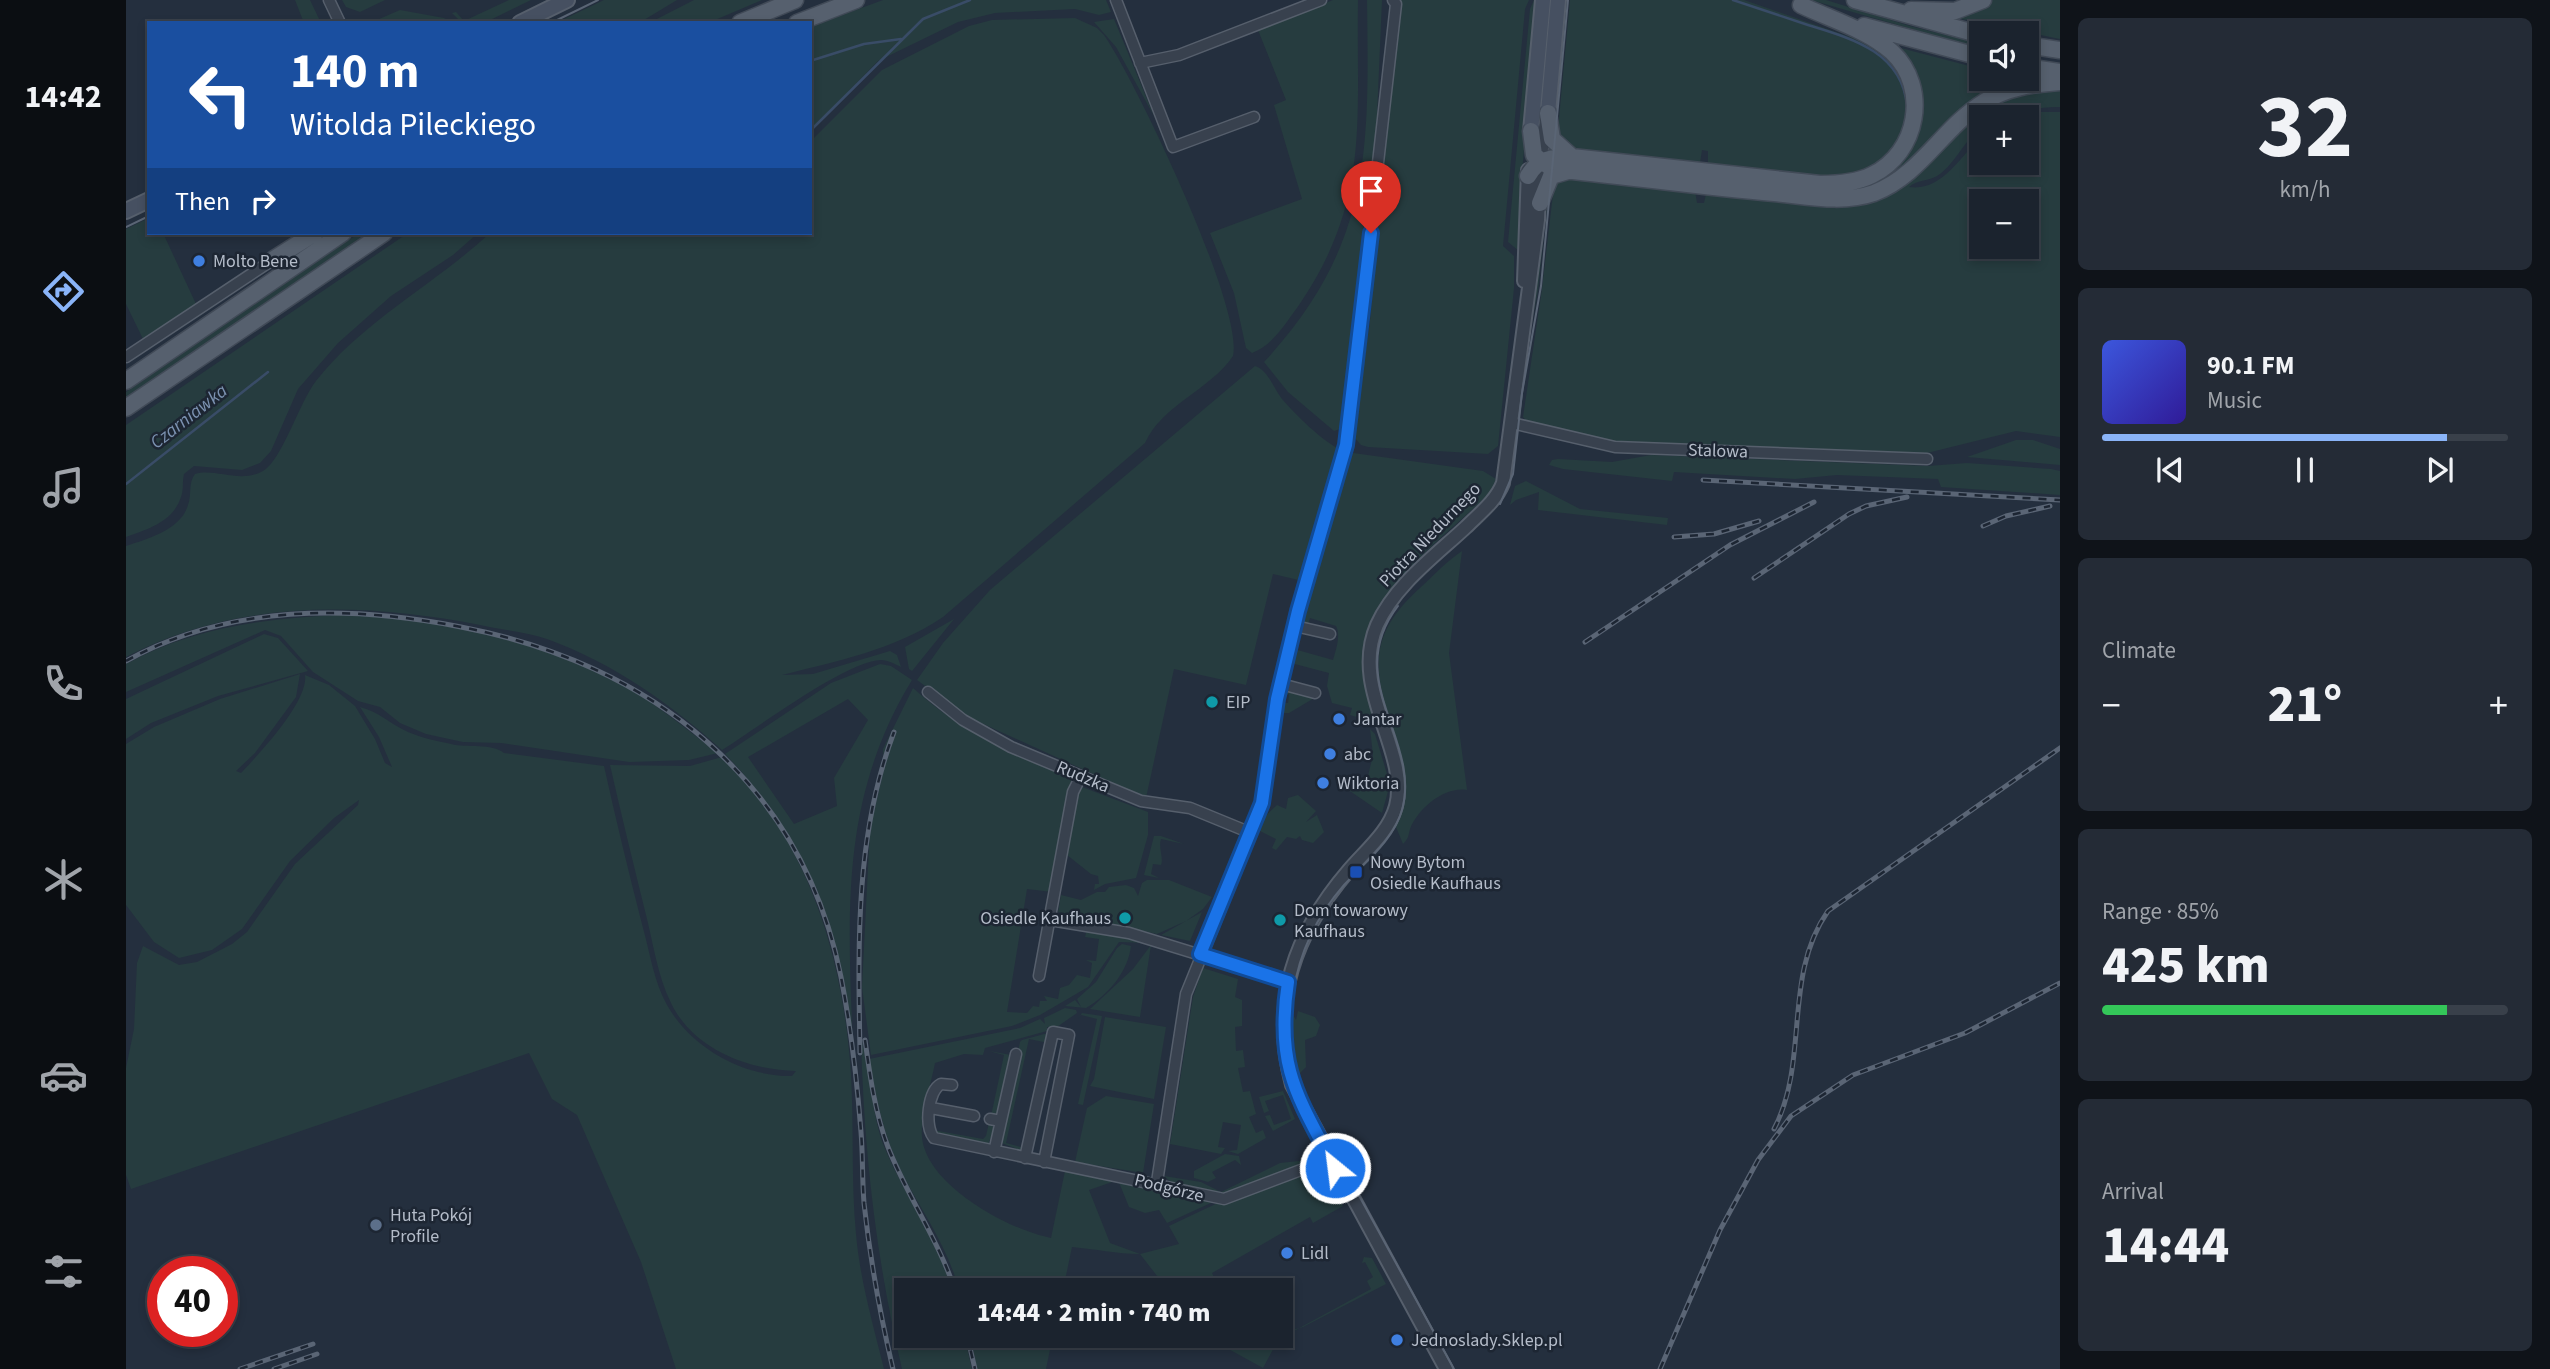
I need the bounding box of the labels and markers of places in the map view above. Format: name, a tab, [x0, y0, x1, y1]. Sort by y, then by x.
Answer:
pin	[1341, 161, 1401, 233]
place label: Molto Bene	[213, 249, 298, 274]
marker: Molto Bene	[191, 253, 207, 269]
place label: EIP	[1226, 690, 1250, 715]
marker: EIP	[1204, 694, 1220, 710]
place label: Jantar	[1353, 707, 1402, 732]
marker: Jantar	[1331, 711, 1347, 727]
place label: abc	[1344, 742, 1371, 767]
marker: abc	[1322, 746, 1338, 762]
place label: Wiktoria	[1337, 771, 1399, 796]
marker: Wiktoria	[1315, 775, 1331, 791]
place label: Nowy Bytom Osiedle Kaufhaus	[1370, 850, 1501, 896]
marker: Nowy Bytom Osiedle Kaufhaus	[1348, 864, 1364, 880]
place label: Dom towarowy Kaufhaus	[1294, 898, 1408, 944]
place label: Osiedle Kaufhaus	[980, 906, 1111, 931]
marker: Osiedle Kaufhaus	[1117, 910, 1133, 926]
marker: Dom towarowy Kaufhaus	[1272, 912, 1288, 928]
place label: Huta Pokój Profile	[390, 1203, 472, 1249]
marker: Huta Pokój Profile	[368, 1217, 384, 1233]
place label: Lidl	[1301, 1241, 1329, 1266]
marker: Lidl	[1279, 1245, 1295, 1261]
place label: Jednoslady.Sklep.pl	[1411, 1328, 1562, 1353]
marker: Jednoslady.Sklep.pl	[1389, 1332, 1405, 1348]

